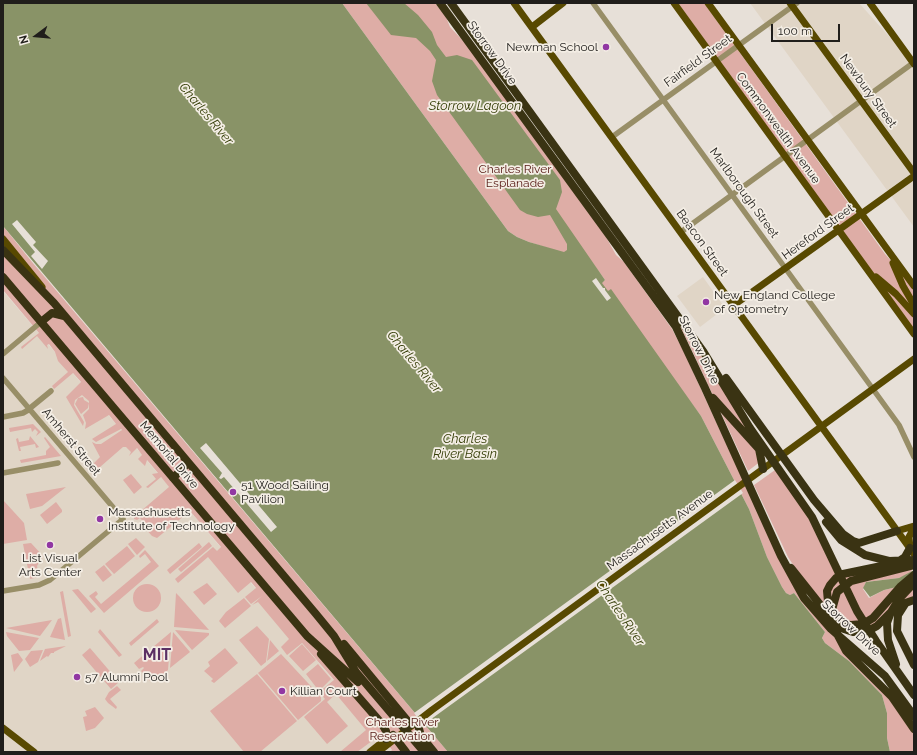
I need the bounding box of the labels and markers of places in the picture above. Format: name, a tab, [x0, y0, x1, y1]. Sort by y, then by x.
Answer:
place label: Newman School	[506, 40, 598, 54]
marker: Newman School	[601, 42, 611, 52]
place label: New England College of Optometry	[714, 288, 835, 316]
marker: New England College of Optometry	[701, 297, 711, 307]
place label: 51 Wood Sailing Pavilion	[241, 478, 329, 506]
marker: 51 Wood Sailing Pavilion	[228, 487, 238, 497]
place label: Massachusetts Institute of Technology	[108, 505, 235, 533]
marker: Massachusetts Institute of Technology	[95, 514, 105, 524]
marker: List Visual Arts Center	[45, 540, 55, 550]
place label: List Visual Arts Center	[19, 551, 81, 579]
place label: 57 Alumni Pool	[85, 670, 168, 684]
marker: 57 Alumni Pool	[72, 672, 82, 682]
place label: Killian Court	[290, 684, 357, 698]
marker: Killian Court	[277, 686, 287, 696]

